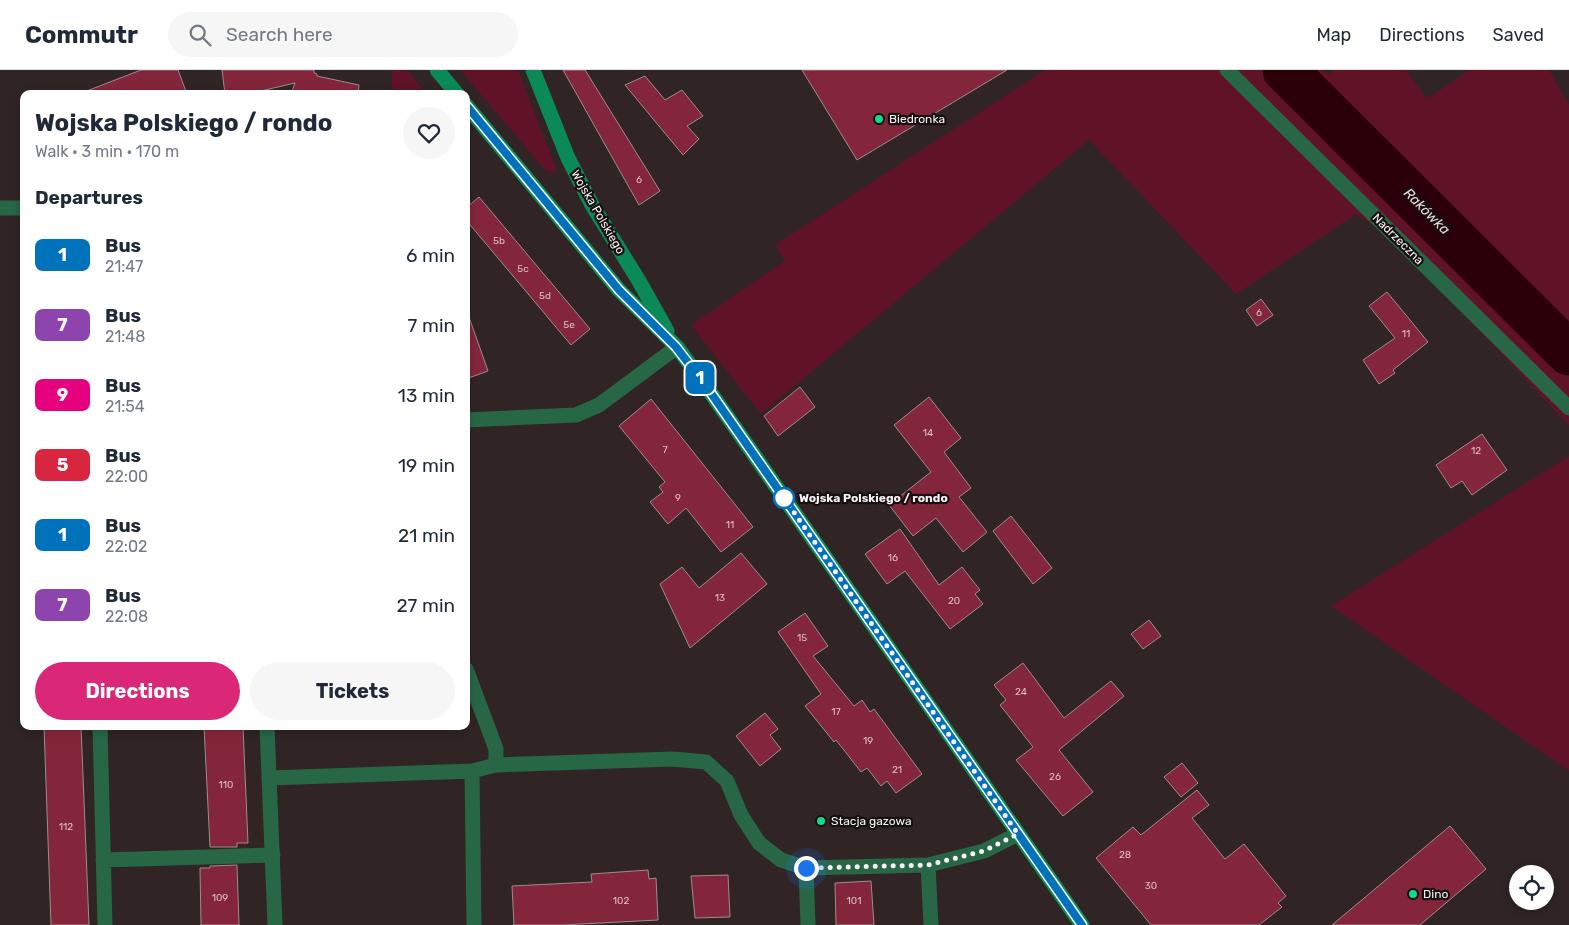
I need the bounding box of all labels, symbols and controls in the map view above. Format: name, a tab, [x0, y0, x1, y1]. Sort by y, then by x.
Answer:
search box	[168, 12, 518, 57]
text: Commutr	[25, 21, 138, 49]
icon: search	[186, 21, 214, 49]
text: Search here	[226, 23, 333, 46]
text: Map	[1316, 24, 1351, 46]
text: Directions	[1379, 24, 1465, 46]
text: Saved	[1493, 24, 1544, 46]
button: heart	[403, 107, 455, 159]
text: Wojska Polskiego / rondo	[35, 109, 332, 137]
place label: Biedronka	[889, 112, 945, 126]
marker: Biedronka	[873, 113, 885, 125]
text: Walk · 3 min · 170 m	[35, 142, 179, 161]
street label: Wojska Polskiego	[568, 168, 628, 257]
house number: 6	[636, 174, 642, 186]
water label: Rakówka	[1400, 185, 1453, 238]
text: Departures	[35, 186, 143, 209]
street label: Nadrzeczna	[1370, 211, 1426, 267]
text: Bus	[105, 234, 141, 257]
house number: 5b	[493, 235, 505, 247]
text: 1	[58, 244, 67, 266]
text: 6 min	[406, 244, 455, 267]
text: 21:47	[105, 257, 143, 276]
house number: 5c	[517, 263, 529, 275]
house number: 5d	[539, 290, 551, 302]
text: Bus	[105, 304, 141, 327]
house number: 6	[1256, 307, 1262, 319]
text: 7	[57, 314, 68, 336]
text: 7 min	[408, 314, 455, 337]
house number: 5e	[563, 319, 575, 331]
text: 21:48	[105, 327, 145, 346]
house number: 11	[1402, 328, 1410, 340]
line badge: 1	[684, 362, 716, 394]
text: 1	[696, 367, 704, 389]
text: Bus	[105, 374, 141, 397]
text: 9	[57, 384, 68, 406]
text: 13 min	[398, 384, 455, 407]
text: 21:54	[105, 397, 145, 416]
house number: 14	[923, 427, 933, 439]
text: Bus	[105, 444, 141, 467]
house number: 7	[662, 444, 668, 456]
house number: 12	[1471, 445, 1481, 457]
text: 5	[57, 454, 68, 476]
text: 19 min	[398, 454, 455, 477]
text: 22:00	[105, 467, 148, 486]
marker: Wojska Polskiego / rondo	[773, 487, 795, 509]
place label: Wojska Polskiego / rondo	[799, 491, 948, 505]
house number: 9	[675, 492, 681, 504]
text: Bus	[105, 514, 141, 537]
house number: 11	[726, 519, 734, 531]
text: 1	[58, 524, 67, 546]
text: 21 min	[398, 524, 455, 547]
text: 22:02	[105, 537, 147, 556]
house number: 16	[888, 552, 898, 564]
text: Bus	[105, 584, 141, 607]
house number: 13	[715, 592, 725, 604]
text: 7	[57, 594, 68, 616]
text: 27 min	[396, 594, 455, 617]
house number: 20	[948, 595, 960, 607]
text: 22:08	[105, 607, 148, 626]
house number: 15	[797, 632, 807, 644]
button: Directions	[35, 662, 240, 720]
button: Tickets	[250, 662, 455, 720]
house number: 24	[1015, 686, 1027, 698]
house number: 17	[831, 706, 841, 718]
house number: 19	[863, 735, 873, 747]
house number: 21	[892, 764, 902, 776]
house number: 26	[1049, 771, 1061, 783]
house number: 110	[219, 779, 233, 791]
place label: Stacja gazowa	[831, 814, 912, 828]
marker: Stacja gazowa	[815, 815, 827, 827]
house number: 112	[59, 821, 73, 833]
house number: 28	[1119, 849, 1131, 861]
your location	[794, 856, 819, 881]
map controls	[1509, 865, 1554, 910]
button: locate	[1509, 865, 1554, 910]
house number: 30	[1145, 880, 1157, 892]
place label: Dino	[1423, 887, 1448, 901]
marker: Dino	[1407, 888, 1419, 900]
house number: 109	[212, 892, 228, 904]
house number: 102	[613, 895, 629, 907]
house number: 101	[847, 895, 861, 907]

